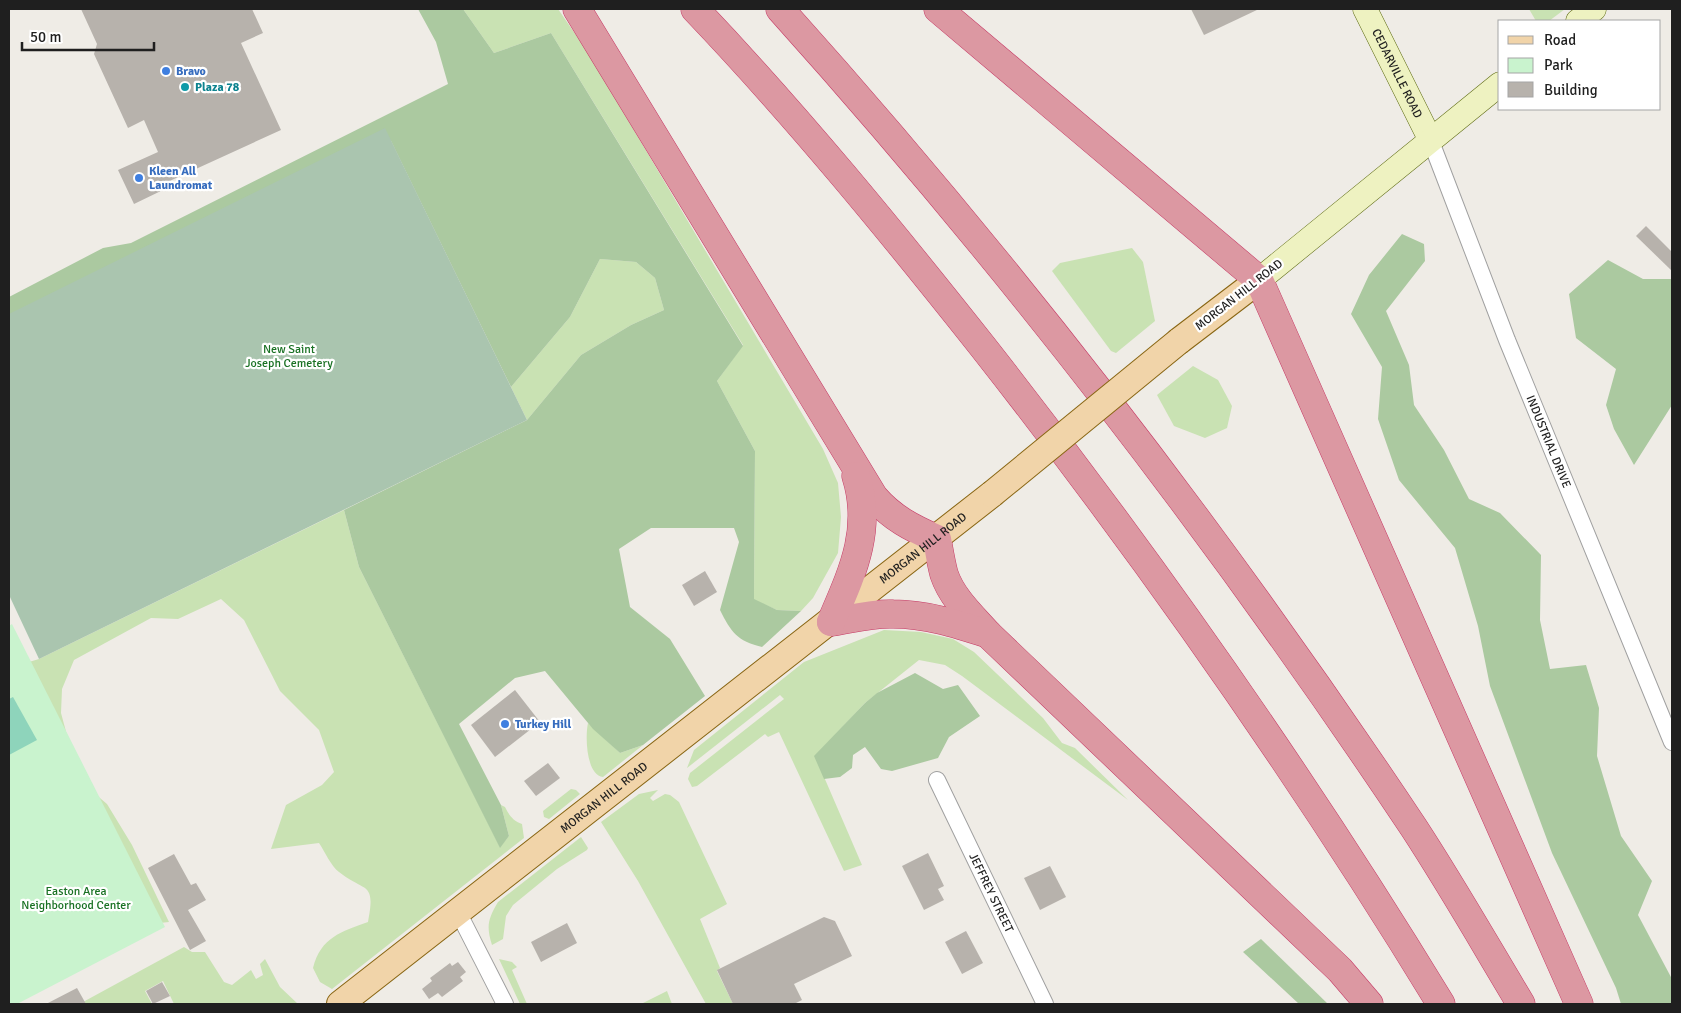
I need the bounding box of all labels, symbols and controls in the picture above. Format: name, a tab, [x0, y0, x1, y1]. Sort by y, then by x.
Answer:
scale bar	[22, 20, 155, 52]
legend	[1498, 20, 1661, 110]
street label: CEDARVILLE ROAD	[1369, 26, 1426, 121]
text: 50 m	[30, 28, 61, 46]
text: Road	[1544, 31, 1576, 49]
text: Park	[1544, 56, 1573, 74]
place label: Bravo	[176, 64, 206, 79]
marker: Bravo	[160, 65, 172, 77]
place label: Plaza 78	[195, 80, 240, 95]
marker: Plaza 78	[179, 81, 191, 93]
text: Building	[1544, 81, 1598, 99]
place label: Kleen All Laundromat	[149, 164, 213, 193]
marker: Kleen All Laundromat	[133, 172, 145, 184]
street label: MORGAN HILL ROAD	[1192, 256, 1286, 334]
park label: New Saint Joseph Cemetery	[245, 342, 333, 371]
street label: INDUSTRIAL DRIVE	[1523, 393, 1574, 490]
street label: MORGAN HILL ROAD	[876, 509, 970, 587]
place label: Turkey Hill	[515, 717, 571, 732]
marker: Turkey Hill	[499, 718, 511, 730]
street label: MORGAN HILL ROAD	[557, 759, 651, 836]
street label: JEFFREY STREET	[966, 850, 1017, 935]
park label: Easton Area Neighborhood Center	[21, 884, 131, 913]

